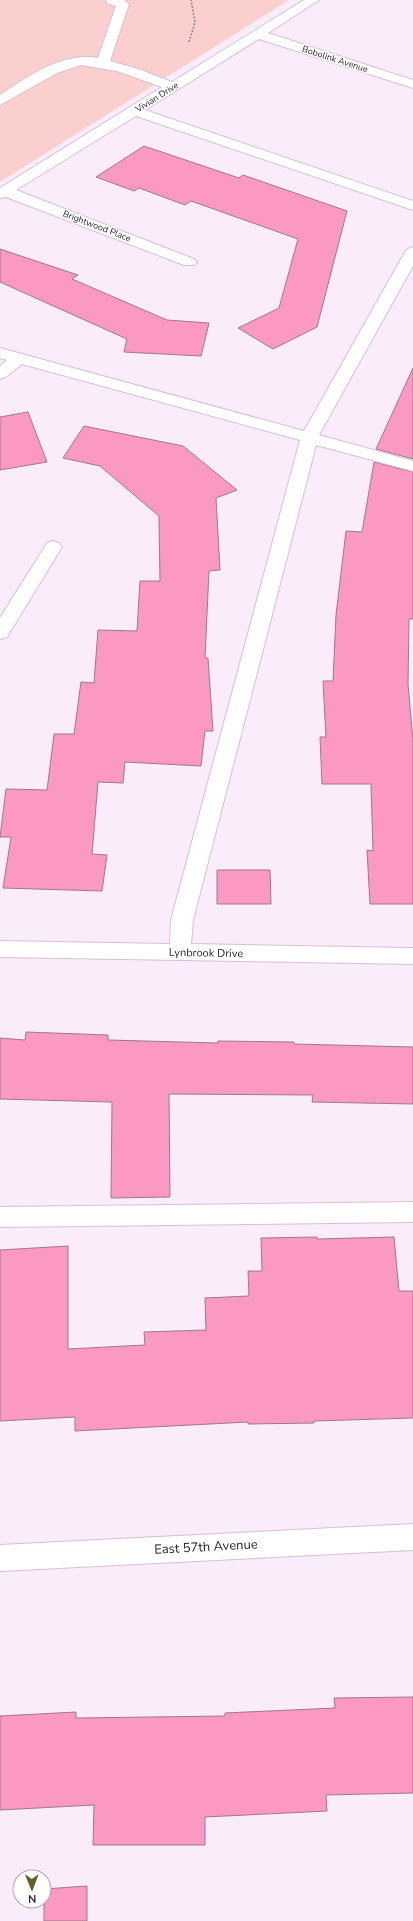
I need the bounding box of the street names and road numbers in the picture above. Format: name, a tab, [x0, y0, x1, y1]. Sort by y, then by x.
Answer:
street label: Bobolink Avenue	[300, 43, 370, 75]
street label: Vivian Drive	[132, 79, 181, 115]
street label: Brightwood Place	[61, 207, 133, 245]
street label: Lynbrook Drive	[169, 945, 243, 961]
street label: East 57th Avenue	[154, 1535, 258, 1559]

